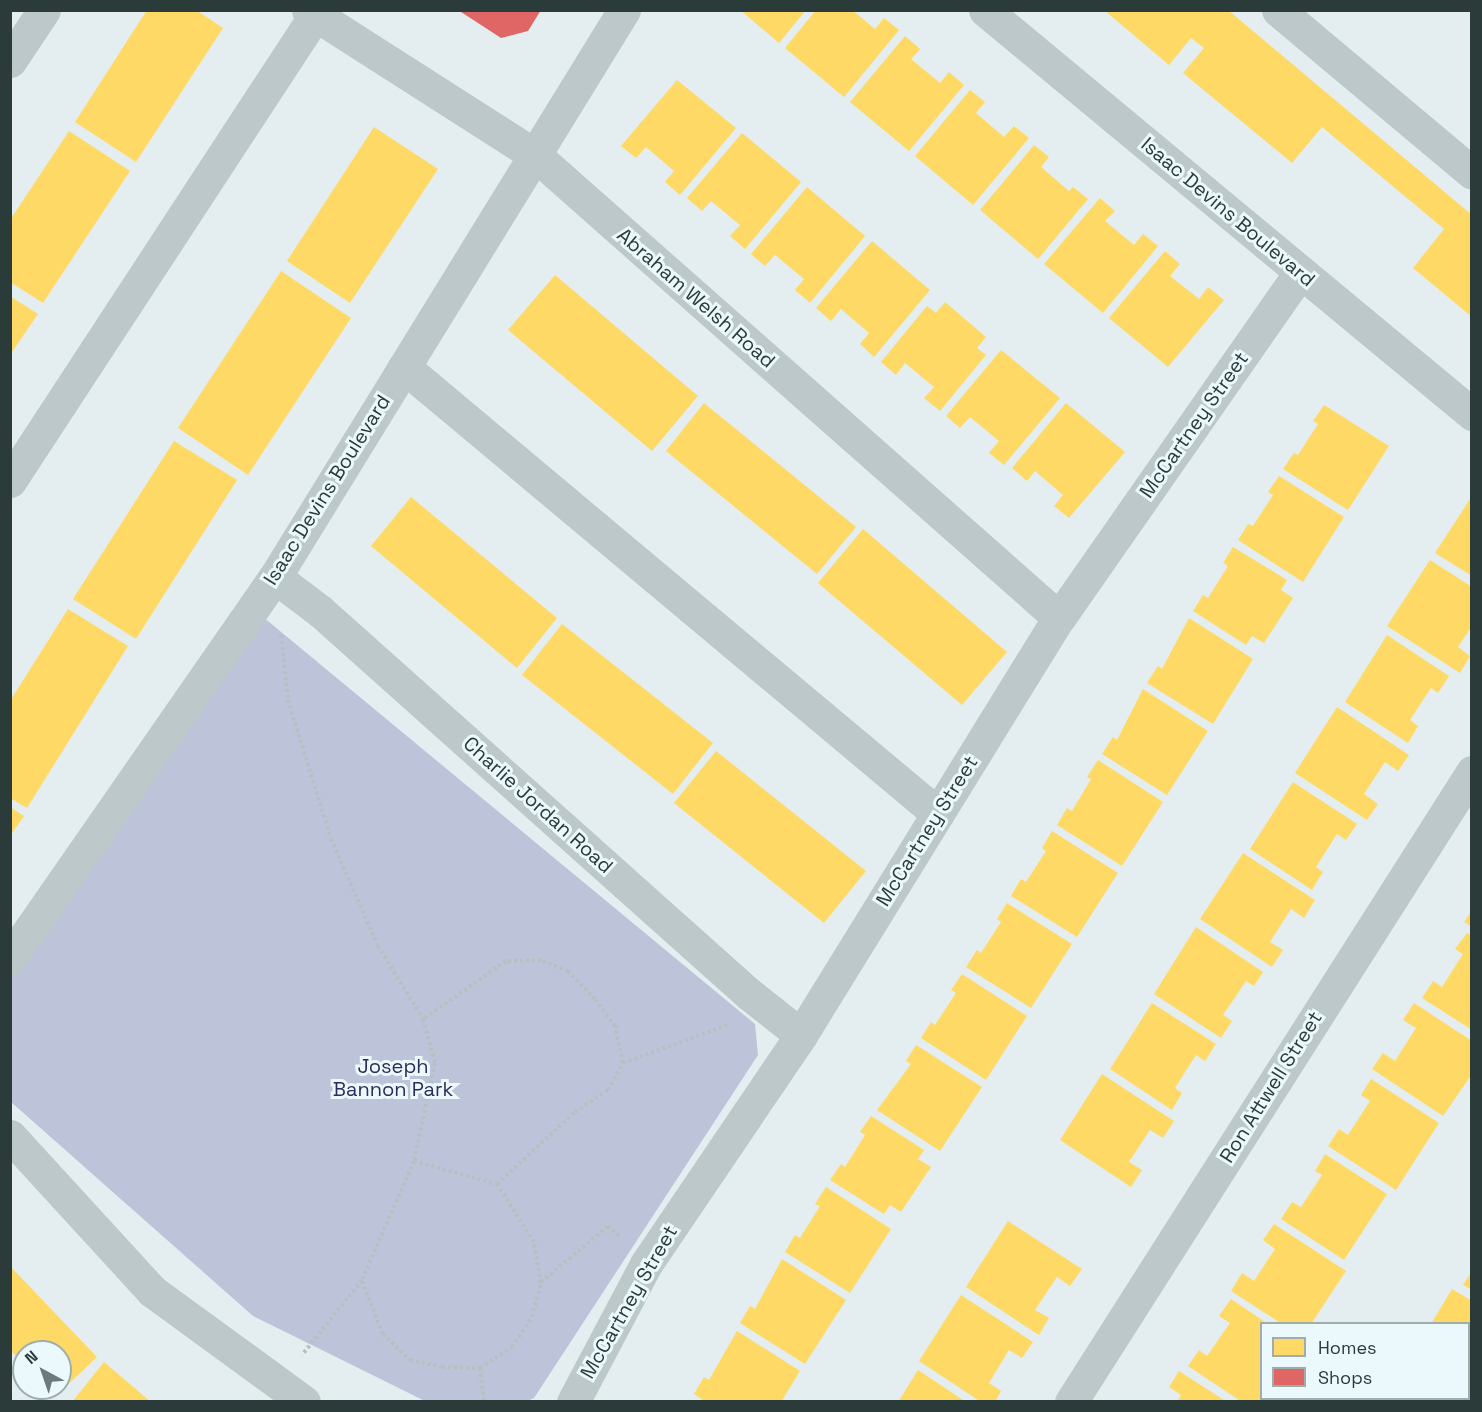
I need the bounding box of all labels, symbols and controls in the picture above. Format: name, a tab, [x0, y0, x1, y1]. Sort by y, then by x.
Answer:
street label: Isaac Devins Boulevard	[1136, 132, 1320, 292]
street label: Abraham Welsh Road	[612, 223, 780, 373]
street label: McCartney Street	[1135, 347, 1253, 503]
street label: Isaac Devins Boulevard	[259, 390, 395, 590]
street label: Charlie Jordan Road	[458, 732, 618, 878]
street label: McCartney Street	[871, 751, 983, 911]
street label: Ron Attwell Street	[1215, 1007, 1327, 1167]
park label: Joseph Bannon Park	[333, 1054, 453, 1101]
street label: McCartney Street	[575, 1221, 683, 1383]
legend	[1260, 1322, 1470, 1400]
text: Homes	[1318, 1336, 1377, 1359]
north arrow	[12, 1340, 72, 1400]
text: N	[21, 1346, 42, 1369]
text: Shops	[1318, 1366, 1372, 1389]

